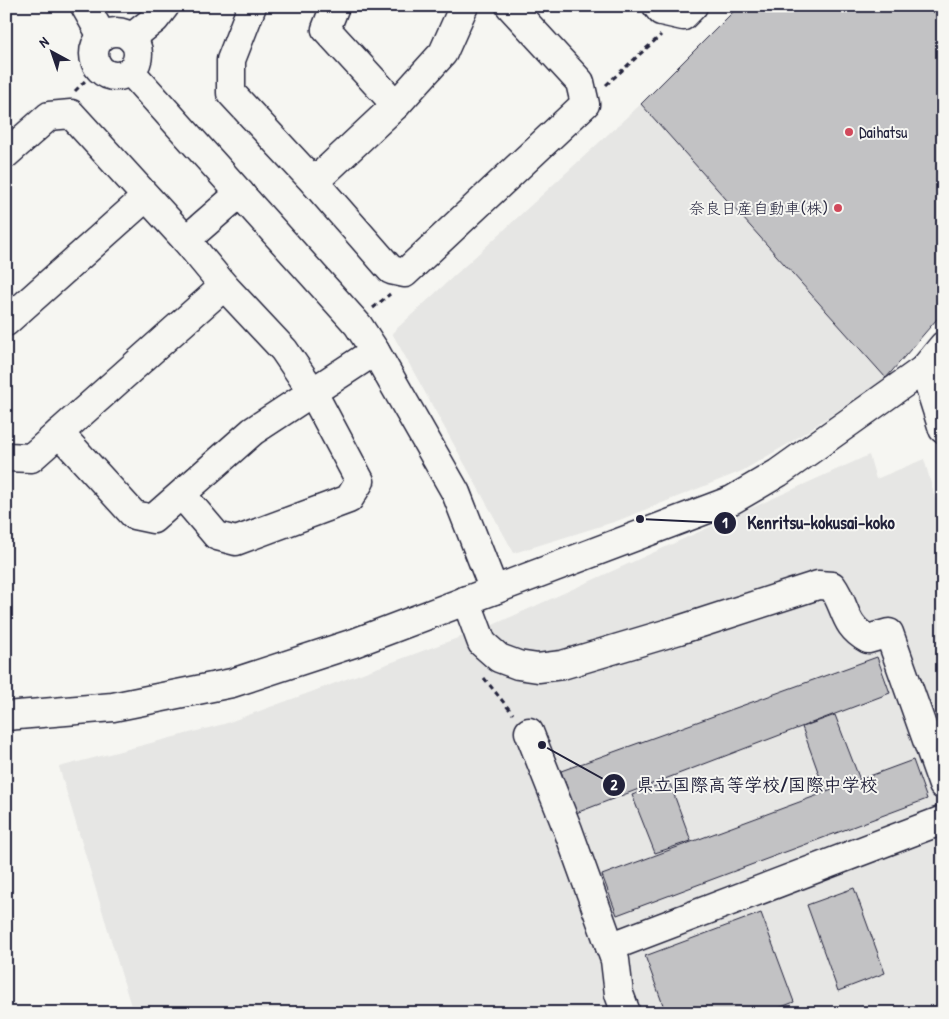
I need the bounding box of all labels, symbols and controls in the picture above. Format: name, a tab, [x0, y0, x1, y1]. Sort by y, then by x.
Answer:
north arrow	[28, 28, 78, 78]
text: N	[34, 32, 53, 51]
place label: Daihatsu	[859, 121, 908, 143]
marker: Daihatsu	[843, 126, 855, 138]
place label: 奈良日産自動車(株)	[689, 197, 828, 219]
marker: 奈良日産自動車(株)	[832, 202, 844, 214]
callout: Kenritsu-kokusai-koko	[712, 507, 904, 540]
text: Kenritsu-kokusai-koko	[747, 510, 895, 535]
text: 1	[722, 512, 728, 533]
callout: 県立国際高等学校/国際中学校	[601, 768, 888, 801]
text: 県立国際高等学校/国際中学校	[636, 772, 878, 797]
text: 2	[610, 774, 618, 795]

